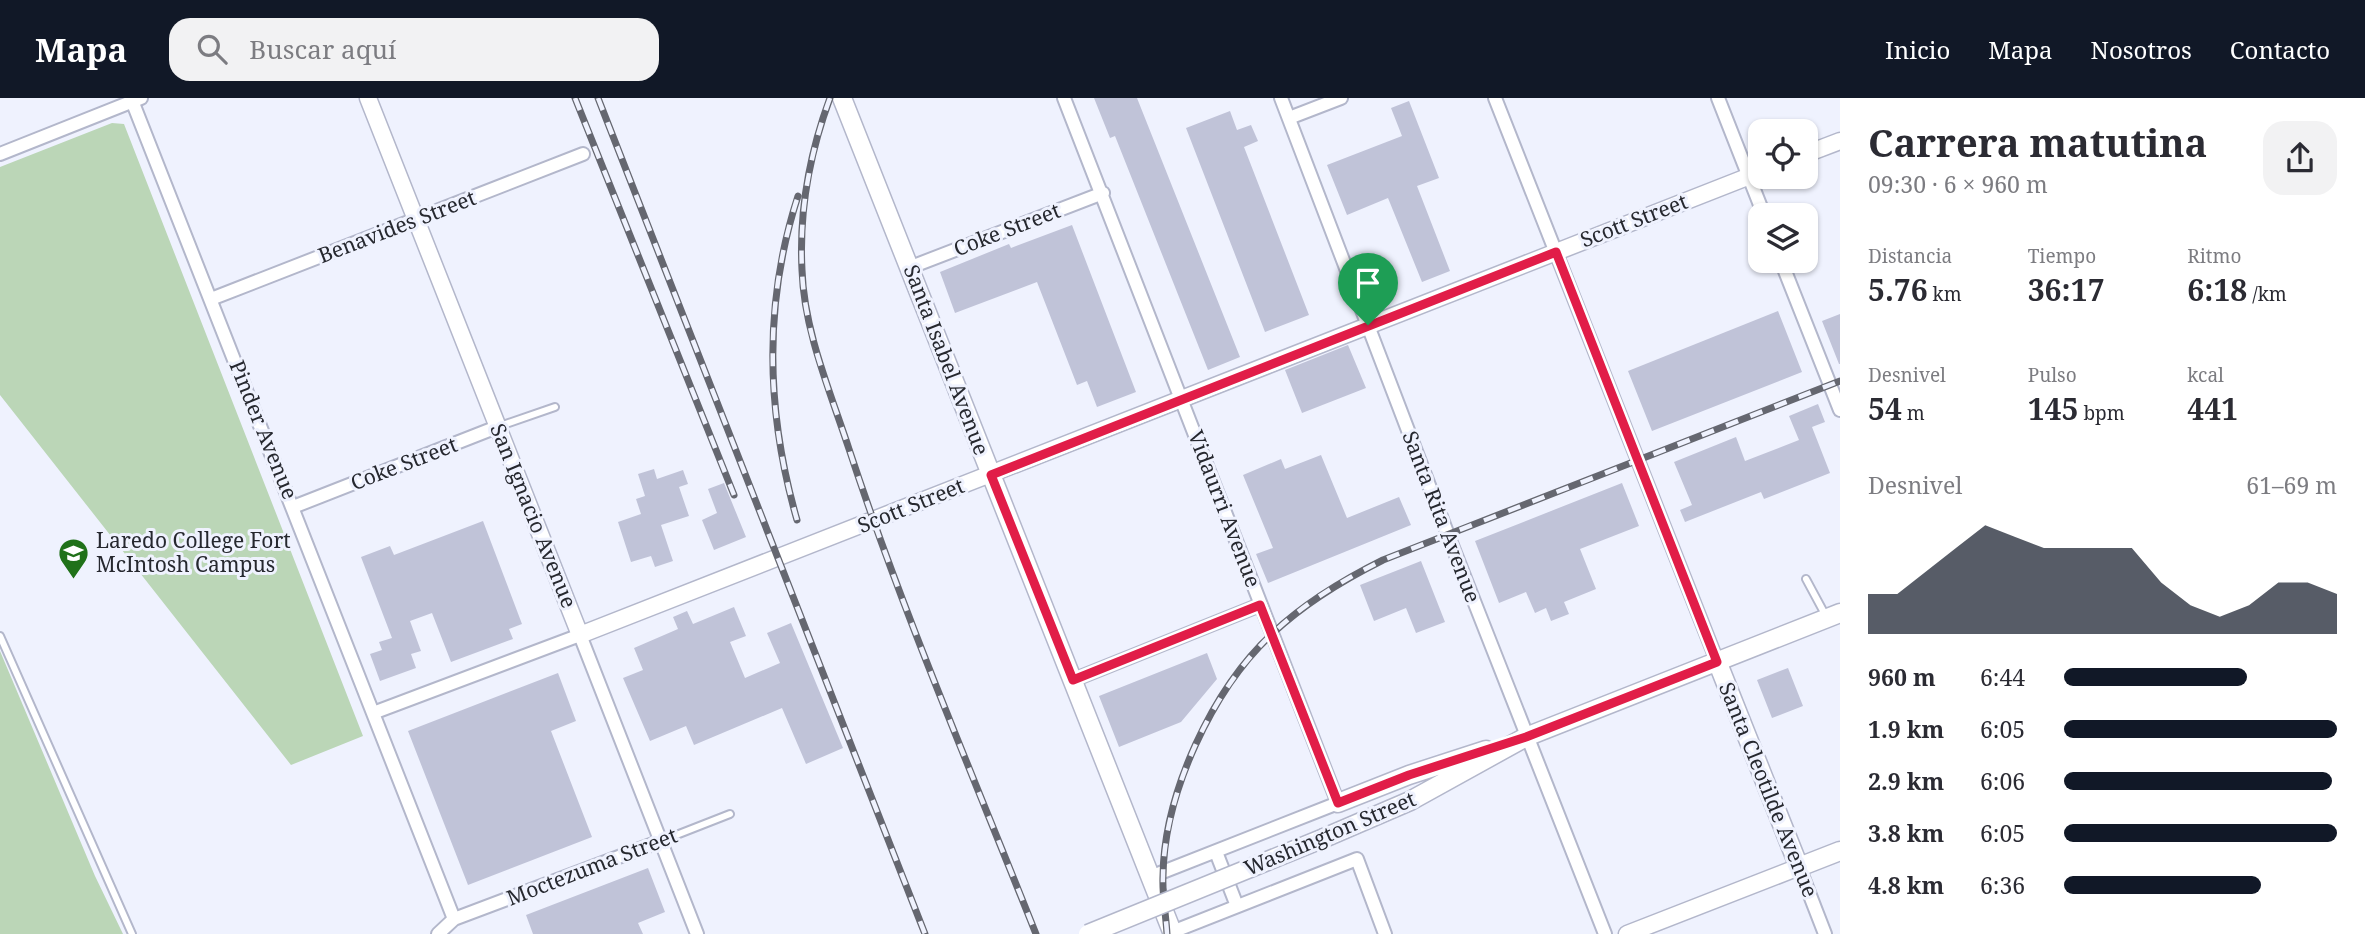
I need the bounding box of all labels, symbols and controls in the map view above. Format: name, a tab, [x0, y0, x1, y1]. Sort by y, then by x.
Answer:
search box	[169, 18, 659, 81]
text: Mapa	[35, 27, 127, 72]
icon: search	[193, 30, 231, 68]
text: Buscar aquí	[249, 31, 396, 67]
text: Inicio	[1885, 33, 1950, 66]
text: Mapa	[1988, 33, 2053, 66]
text: Nosotros	[2091, 33, 2192, 66]
text: Contacto	[2230, 33, 2330, 66]
text: Carrera matutina	[1868, 116, 2207, 168]
map controls	[1748, 119, 1818, 273]
button: locate	[1748, 119, 1818, 189]
button: share	[2263, 121, 2337, 195]
text: 09:30 · 6 × 960 m	[1868, 168, 2048, 200]
street label: Benavides Street	[314, 183, 480, 269]
street label: Scott Street	[1576, 187, 1691, 253]
street label: Coke Street	[949, 196, 1064, 262]
button: layers	[1748, 203, 1818, 273]
text: Distancia	[1868, 243, 1952, 269]
text: Tiempo	[2028, 243, 2096, 269]
text: Ritmo	[2187, 243, 2241, 269]
pin	[1338, 253, 1398, 325]
street label: Santa Isabel Avenue	[898, 261, 996, 459]
icon: arrive	[1349, 264, 1387, 302]
text: 5.76	[1868, 269, 1928, 310]
text: 36:17	[2028, 269, 2105, 310]
text: 6:18	[2187, 269, 2247, 310]
text: km	[1928, 281, 1962, 307]
text: /km	[2247, 281, 2287, 307]
street label: Pinder Avenue	[223, 356, 305, 503]
text: Desnivel	[1868, 362, 1946, 388]
text: Pulso	[2028, 362, 2077, 388]
text: kcal	[2187, 362, 2224, 388]
text: 54	[1868, 388, 1902, 429]
text: 145	[2028, 388, 2079, 429]
text: 441	[2187, 388, 2238, 429]
text: m	[1902, 400, 1925, 426]
text: bpm	[2079, 400, 2125, 426]
street label: San Ignacio Avenue	[484, 419, 584, 612]
street label: Vidaurri Avenue	[1182, 426, 1268, 591]
street label: Santa Rita Avenue	[1396, 427, 1488, 606]
street label: Coke Street	[346, 430, 461, 496]
text: Desnivel	[1868, 469, 1962, 501]
text: 61–69 m	[2246, 469, 2337, 501]
street label: Scott Street	[853, 471, 968, 539]
place label: Laredo College Fort McIntosh Campus	[96, 526, 291, 578]
school or university icon: Laredo College Fort McIntosh Campus	[56, 536, 90, 580]
text: 960 m	[1868, 661, 1936, 693]
text: 6:44	[1980, 661, 2025, 693]
street label: Santa Cleotilde Avenue	[1713, 678, 1825, 901]
text: 1.9 km	[1868, 713, 1944, 745]
text: 6:05	[1980, 713, 2025, 745]
text: 2.9 km	[1868, 765, 1944, 797]
text: 6:06	[1980, 765, 2025, 797]
street label: Washington Street	[1240, 784, 1420, 882]
text: 3.8 km	[1868, 817, 1944, 849]
text: 6:05	[1980, 817, 2025, 849]
street label: Moctezuma Street	[502, 821, 681, 911]
text: 4.8 km	[1868, 869, 1944, 901]
text: 6:36	[1980, 869, 2025, 901]

